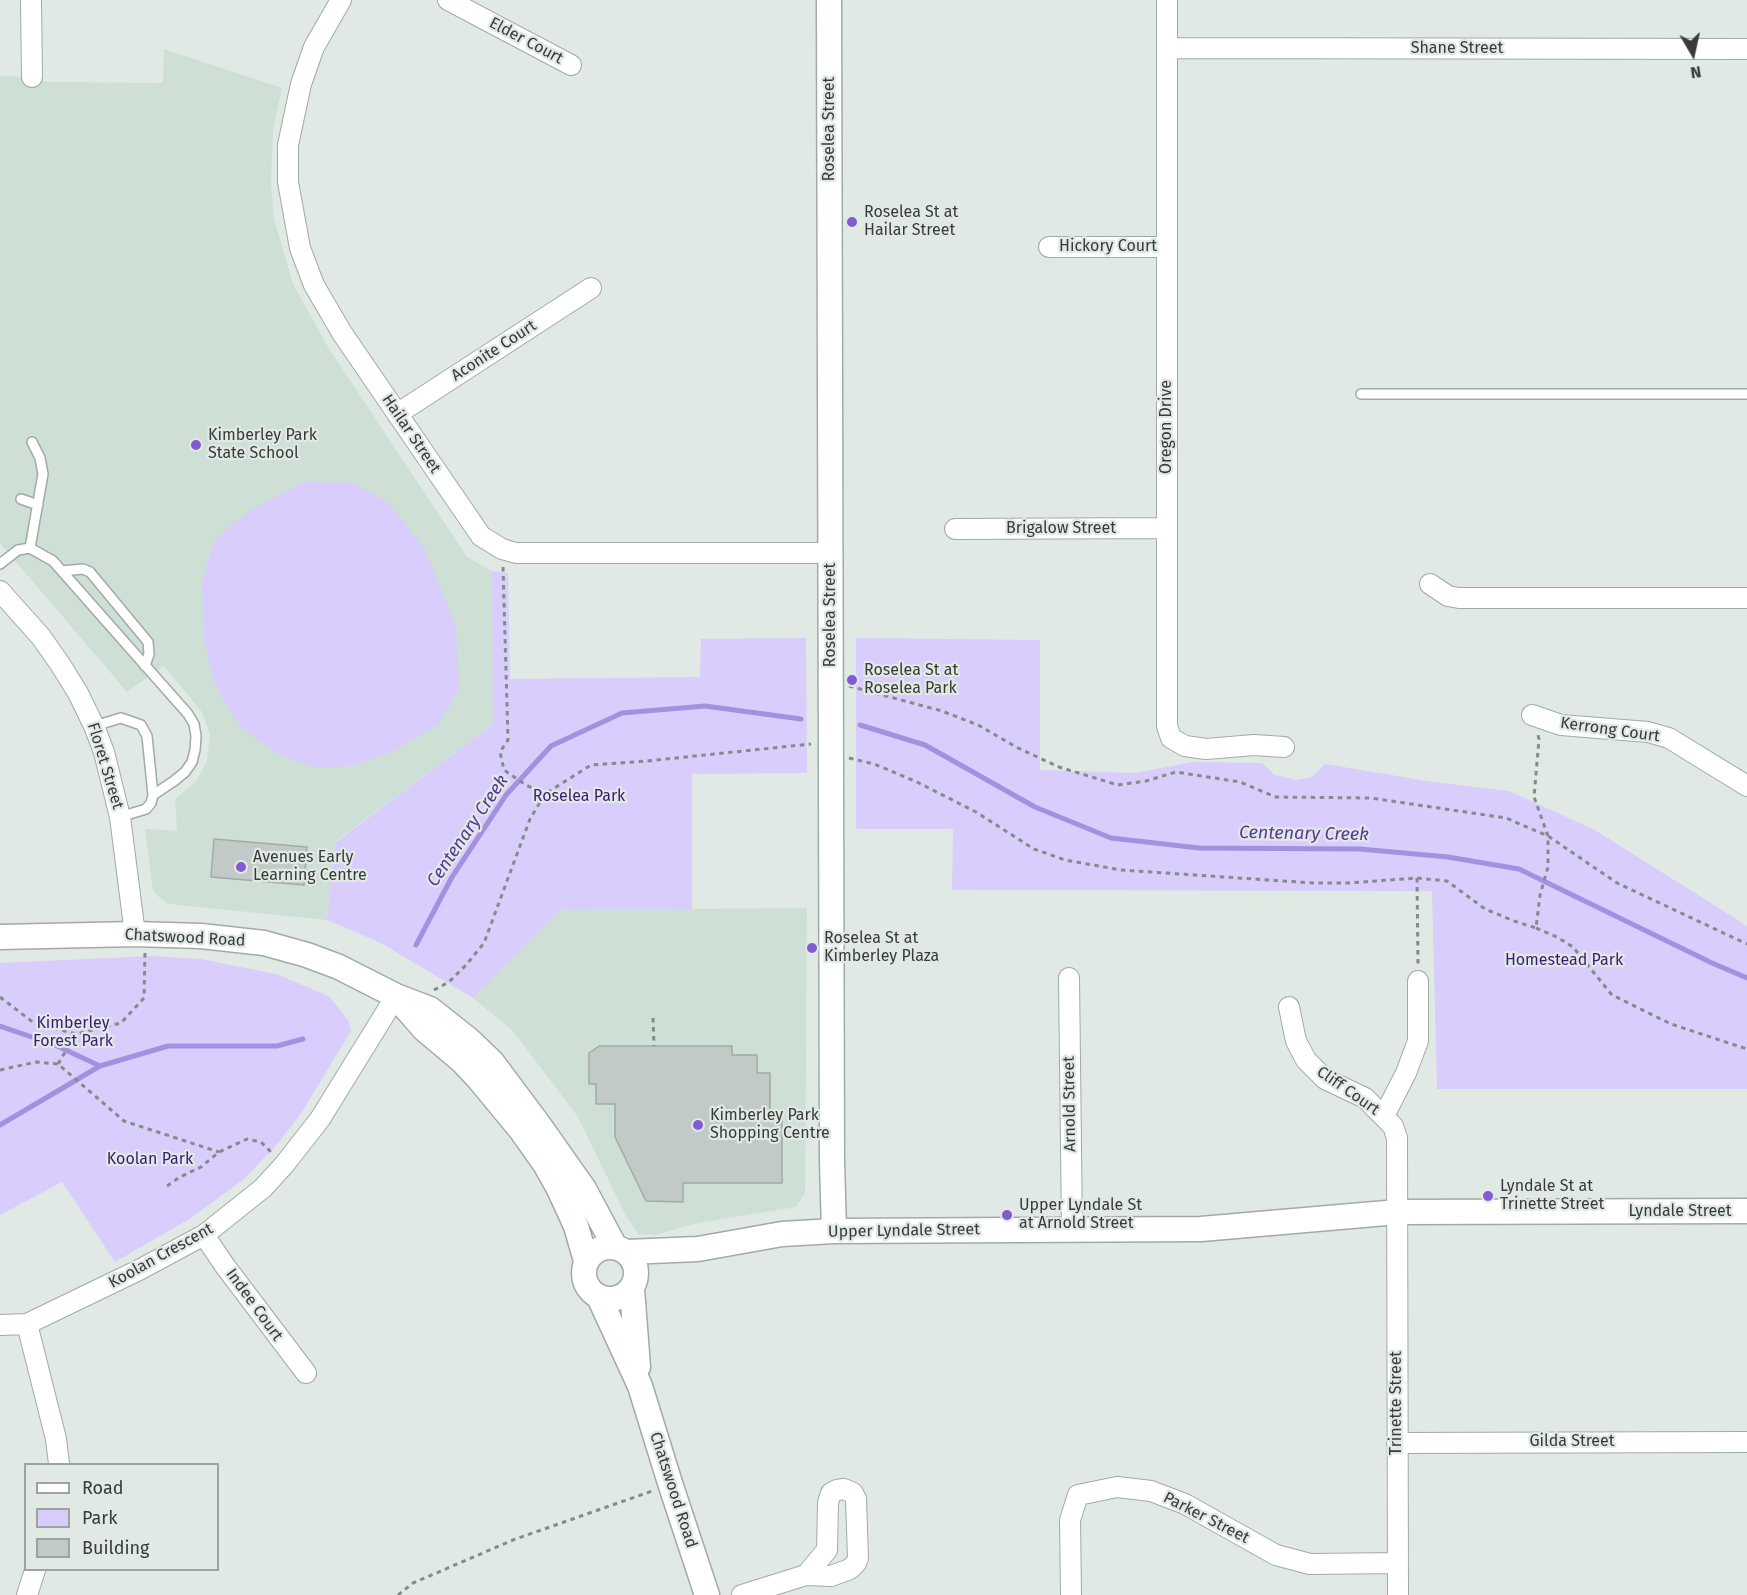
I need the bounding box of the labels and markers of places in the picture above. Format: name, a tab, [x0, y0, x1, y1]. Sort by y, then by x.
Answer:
place label: Roselea St at Hailar Street	[864, 203, 958, 241]
marker: Roselea St at Hailar Street	[845, 215, 859, 229]
place label: Kimberley Park State School	[208, 426, 317, 464]
marker: Kimberley Park State School	[189, 438, 203, 452]
place label: Roselea St at Roselea Park	[864, 661, 958, 699]
marker: Roselea St at Roselea Park	[845, 673, 859, 687]
place label: Avenues Early Learning Centre	[253, 848, 367, 886]
marker: Avenues Early Learning Centre	[234, 860, 248, 874]
place label: Roselea St at Kimberley Plaza	[824, 929, 939, 967]
marker: Roselea St at Kimberley Plaza	[805, 941, 819, 955]
place label: Kimberley Park Shopping Centre	[710, 1106, 830, 1144]
marker: Kimberley Park Shopping Centre	[691, 1118, 705, 1132]
place label: Lyndale St at Trinette Street	[1500, 1177, 1604, 1215]
marker: Lyndale St at Trinette Street	[1481, 1189, 1495, 1203]
place label: Upper Lyndale St at Arnold Street	[1019, 1196, 1142, 1234]
marker: Upper Lyndale St at Arnold Street	[1000, 1208, 1014, 1222]

